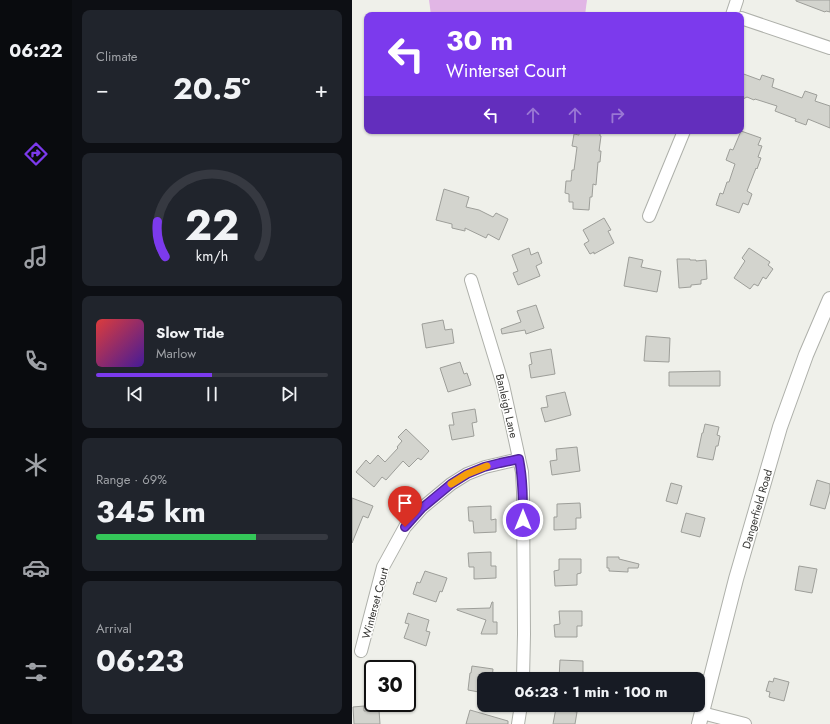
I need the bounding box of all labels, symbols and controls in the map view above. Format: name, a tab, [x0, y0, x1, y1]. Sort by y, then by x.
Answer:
text: 30 m	[446, 20, 513, 61]
icon: left	[380, 28, 432, 80]
text: 06:22	[9, 38, 63, 64]
text: Climate	[96, 47, 137, 66]
text: Winterset Court	[446, 58, 566, 84]
text: 20.5°	[173, 67, 250, 110]
text: −	[96, 73, 109, 105]
text: +	[314, 73, 328, 105]
icon: left	[480, 104, 502, 126]
icon: ahead	[522, 104, 544, 126]
icon: ahead	[564, 104, 586, 126]
icon: right	[606, 104, 628, 126]
icon: directions	[22, 140, 50, 168]
text: 22	[185, 195, 239, 256]
icon: music	[22, 243, 50, 271]
text: km/h	[196, 246, 228, 266]
text: Slow Tide	[156, 322, 224, 344]
text: Marlow	[156, 344, 196, 363]
icon: phone	[22, 347, 50, 375]
street label: Banleigh Lane	[492, 372, 522, 440]
icon: previous	[124, 383, 146, 405]
icon: pause	[201, 383, 223, 405]
icon: next	[278, 383, 300, 405]
icon: climate	[22, 451, 50, 479]
street label: Dangerfield Road	[738, 467, 776, 551]
text: Range · 69%	[96, 470, 167, 489]
pin	[388, 486, 422, 527]
text: 345 km	[96, 490, 206, 533]
icon: arrive	[394, 492, 416, 514]
position arrow	[502, 499, 544, 541]
icon: car	[22, 554, 50, 582]
street label: Winterset Court	[358, 565, 392, 641]
text: Arrival	[96, 619, 132, 638]
text: 06:23	[96, 639, 184, 682]
icon: filters	[22, 658, 50, 686]
speed limit sign: 30	[364, 660, 416, 712]
text: 06:23 · 1 min · 100 m	[514, 681, 668, 703]

